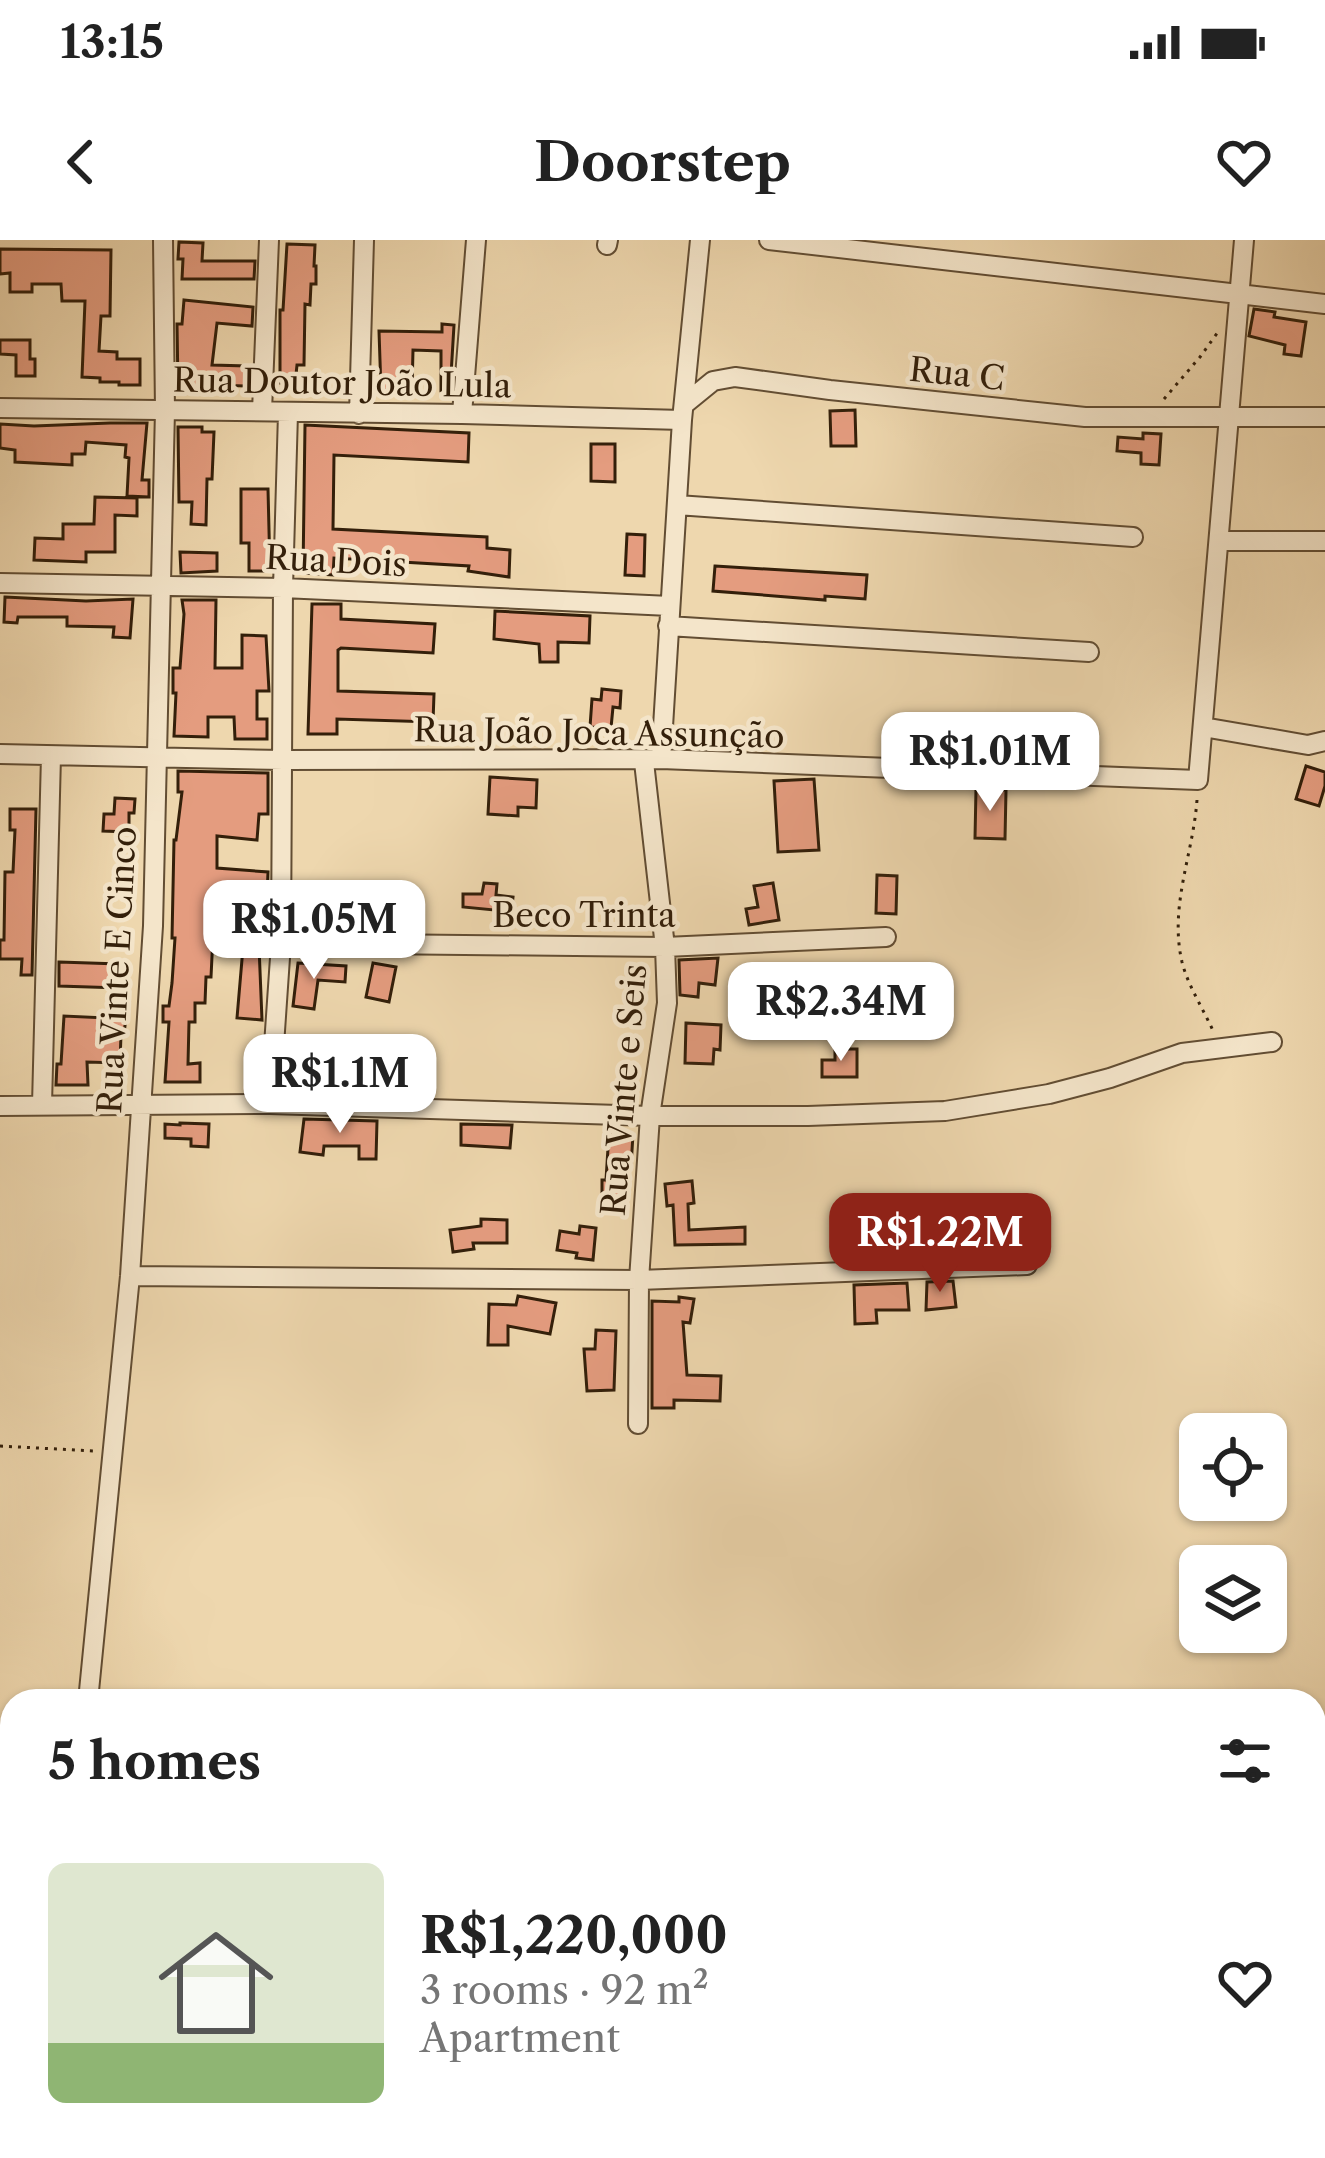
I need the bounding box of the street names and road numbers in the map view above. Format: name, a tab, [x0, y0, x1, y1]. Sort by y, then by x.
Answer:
street label: Rua C	[907, 349, 1007, 399]
street label: Rua Doutor João Lula	[172, 360, 512, 406]
street label: Rua Dois	[264, 537, 408, 585]
street label: Rua João Joca Assunção	[413, 709, 785, 757]
street label: Rua Vinte E Cinco	[89, 825, 145, 1115]
street label: Beco Trinta	[492, 895, 676, 936]
street label: Rua Vinte e Seis	[593, 962, 655, 1218]

